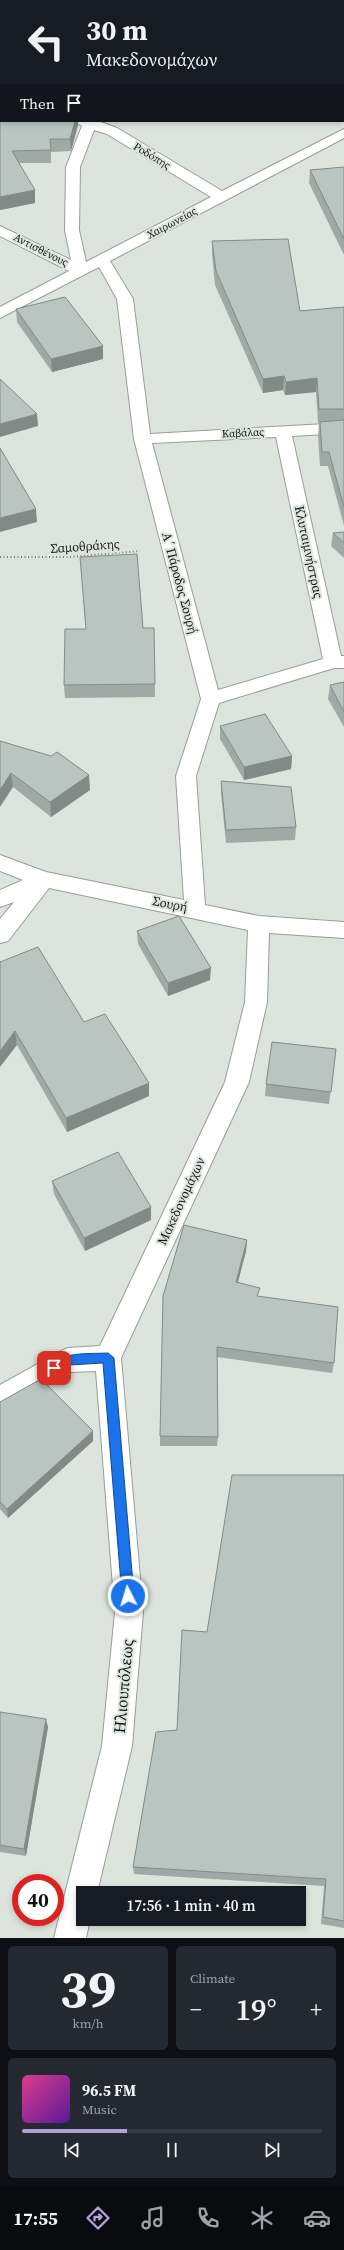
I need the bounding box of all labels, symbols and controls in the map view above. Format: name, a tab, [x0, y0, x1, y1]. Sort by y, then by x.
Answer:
text: 30 m	[86, 11, 148, 49]
icon: left	[20, 16, 72, 68]
text: Μακεδονομάχων	[86, 47, 217, 72]
icon: arrive	[63, 92, 85, 114]
text: Then	[20, 93, 55, 114]
street label: Ροδόπης	[131, 139, 173, 173]
street label: Χαιρωνείας	[144, 204, 200, 242]
street label: Αντισθένους	[11, 230, 71, 270]
street label: Καβάλας	[221, 424, 265, 442]
street label: Κλυταιμνήστρας	[291, 504, 327, 600]
street label: Α΄ Πάροδος Σουρή	[158, 530, 202, 636]
street label: Σαμοθράκης	[50, 535, 120, 557]
street label: Σουρή	[151, 892, 189, 916]
street label: Μακεδονομάχων	[153, 1154, 209, 1248]
pin	[37, 1351, 71, 1385]
icon: arrive	[43, 1357, 65, 1379]
position arrow	[107, 1575, 149, 1617]
street label: Ηλιουπόλεως	[108, 1638, 138, 1734]
speed limit sign: 40	[12, 1874, 64, 1926]
text: 17:56 · 1 min · 40 m	[126, 1895, 256, 1916]
text: 39	[60, 1953, 116, 2024]
text: Climate	[190, 1970, 235, 1987]
text: 19°	[235, 1989, 277, 2030]
text: −	[190, 1994, 202, 2024]
text: +	[310, 1994, 322, 2024]
text: km/h	[73, 2015, 103, 2032]
text: 96.5 FM	[82, 2080, 136, 2101]
text: Music	[82, 2101, 117, 2118]
icon: previous	[61, 2139, 83, 2161]
icon: pause	[161, 2139, 183, 2161]
icon: next	[261, 2139, 283, 2161]
icon: directions	[84, 2204, 112, 2232]
icon: music	[139, 2204, 167, 2232]
icon: phone	[194, 2204, 222, 2232]
icon: climate	[248, 2204, 276, 2232]
icon: car	[303, 2204, 331, 2232]
text: 17:55	[13, 2206, 58, 2231]

